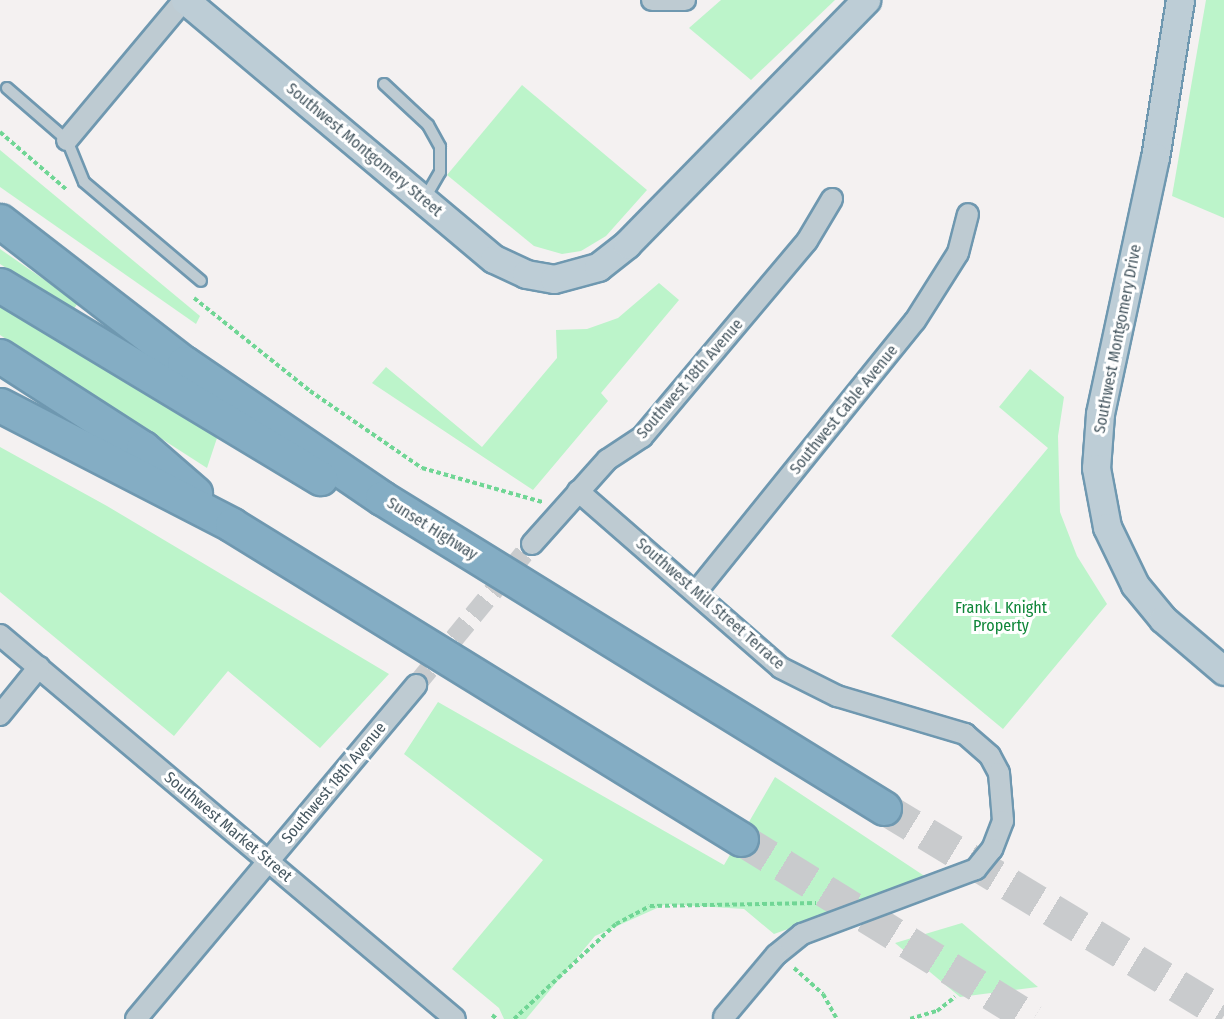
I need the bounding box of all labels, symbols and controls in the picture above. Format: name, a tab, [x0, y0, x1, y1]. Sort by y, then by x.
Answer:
street label: Southwest Montgomery Street	[282, 79, 446, 221]
street label: Southwest Montgomery Drive	[1090, 243, 1146, 435]
street label: Southwest 18th Avenue	[633, 315, 747, 443]
street label: Southwest Cable Avenue	[786, 341, 902, 479]
street label: Sunset Highway	[383, 494, 481, 564]
street label: Southwest Mill Street Terrace	[632, 534, 788, 674]
park label: Frank L Knight Property	[955, 598, 1047, 636]
street label: Southwest 18th Avenue	[278, 718, 390, 848]
street label: Southwest Market Street	[160, 768, 296, 886]

